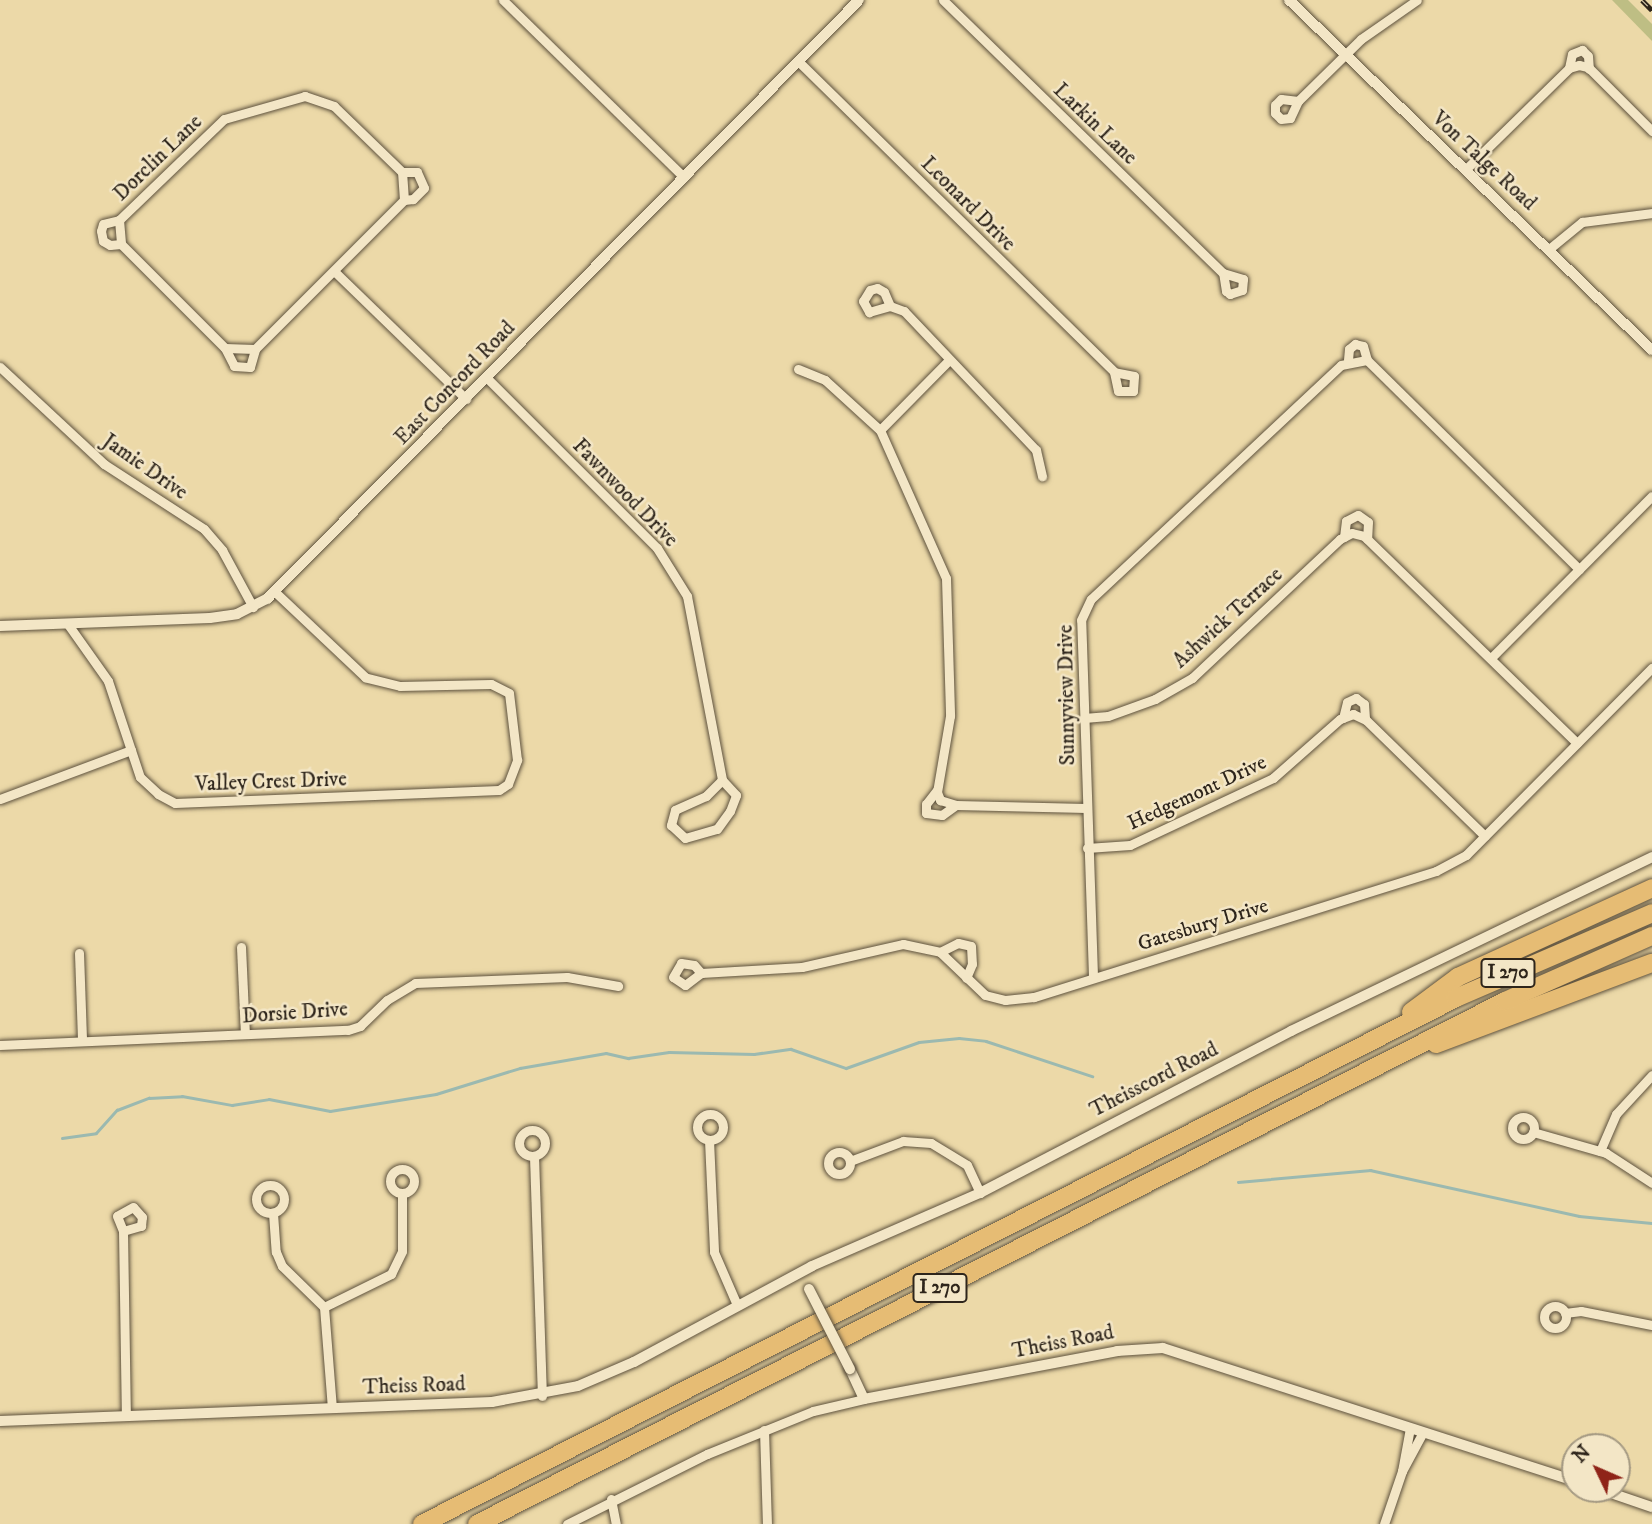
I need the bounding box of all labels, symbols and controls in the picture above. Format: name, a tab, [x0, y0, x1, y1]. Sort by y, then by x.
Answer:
street label: Larkin Lane	[1048, 78, 1142, 170]
street label: Von Talge Road	[1426, 106, 1542, 216]
street label: Dorclin Lane	[108, 110, 208, 206]
street label: Leonard Drive	[915, 151, 1021, 257]
street label: East Concord Road	[389, 316, 521, 450]
street label: Jamie Drive	[98, 429, 192, 505]
street label: Fawnwood Drive	[567, 434, 683, 552]
street label: Ashwick Terrace	[1168, 562, 1288, 674]
street label: Sunnyview Drive	[1053, 624, 1081, 766]
street label: Hedgemont Drive	[1124, 750, 1270, 836]
street label: Valley Crest Drive	[195, 767, 347, 797]
street label: Gatesbury Drive	[1135, 893, 1271, 957]
road number: I 270	[1480, 958, 1536, 988]
street label: Dorsie Drive	[241, 997, 349, 1029]
street label: Theisscord Road	[1086, 1037, 1222, 1123]
road number: I 270	[912, 1272, 968, 1304]
street label: Theiss Road	[1010, 1320, 1116, 1364]
street label: Theiss Road	[362, 1372, 466, 1400]
north arrow	[1561, 1433, 1631, 1503]
text: N	[1568, 1441, 1596, 1468]

